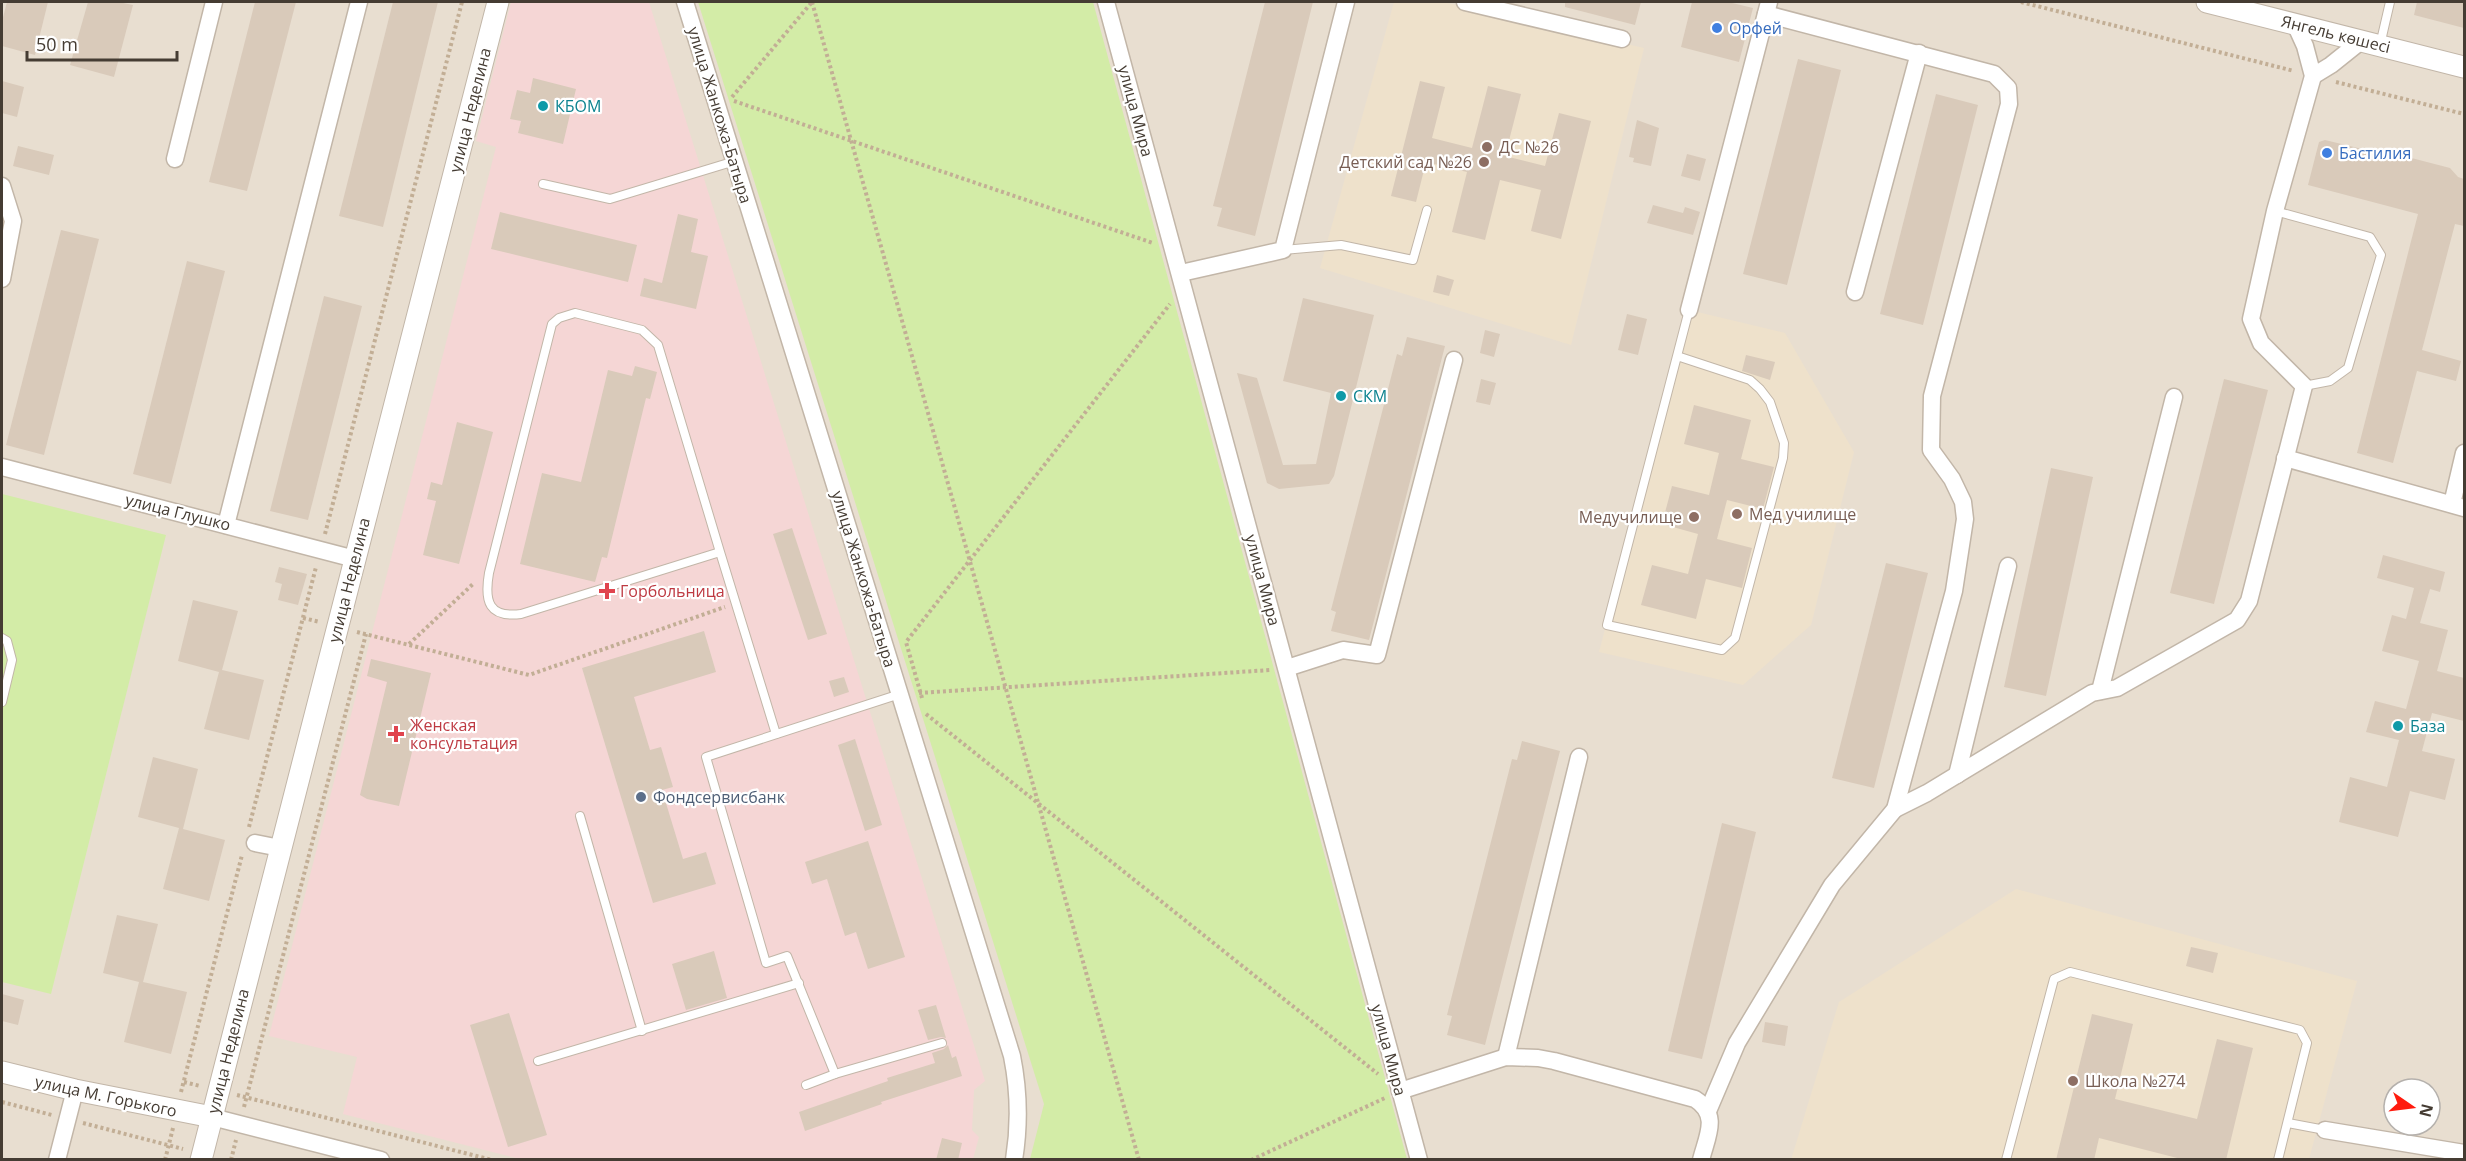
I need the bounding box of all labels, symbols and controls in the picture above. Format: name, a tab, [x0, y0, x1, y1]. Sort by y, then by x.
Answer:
street label: Янгель көшесі	[2279, 10, 2393, 58]
place label: Орфей	[1729, 17, 1782, 39]
marker: Орфей	[1710, 21, 1724, 35]
scale bar	[27, 24, 177, 62]
street label: улица Жанкожа-Батыра	[683, 24, 757, 206]
text: 50 m	[36, 32, 78, 56]
street label: улица Неделина	[444, 45, 496, 175]
street label: улица Мира	[1113, 63, 1159, 159]
place label: КБОМ	[555, 95, 601, 117]
marker: КБОМ	[536, 99, 550, 113]
place label: ДС №26	[1499, 136, 1559, 158]
marker: ДС №26	[1480, 140, 1494, 154]
place label: Бастилия	[2339, 142, 2411, 164]
marker: Бастилия	[2320, 146, 2334, 160]
place label: Детский сад №26	[1340, 151, 1472, 173]
marker: Детский сад №26	[1477, 155, 1491, 169]
place label: СКМ	[1353, 385, 1387, 407]
marker: СКМ	[1334, 389, 1348, 403]
street label: улица Глушко	[123, 488, 233, 536]
street label: улица Жанкожа-Батыра	[827, 488, 901, 670]
place label: Мед училище	[1749, 503, 1856, 525]
place label: Медучилище	[1579, 506, 1682, 528]
marker: Мед училище	[1730, 507, 1744, 521]
marker: Медучилище	[1687, 510, 1701, 524]
street label: улица Неделина	[323, 515, 375, 645]
street label: улица Мира	[1240, 532, 1286, 628]
place label: Горбольница	[620, 580, 725, 602]
marker: Горбольница	[598, 582, 616, 600]
place label: Женская консультация	[410, 714, 518, 754]
place label: База	[2410, 715, 2445, 737]
marker: База	[2391, 719, 2405, 733]
marker: Женская консультация	[387, 725, 405, 743]
place label: Фондсервисбанк	[653, 786, 786, 808]
marker: Фондсервисбанк	[634, 790, 648, 804]
street label: улица Неделина	[202, 986, 254, 1116]
street label: улица Мира	[1366, 1002, 1412, 1098]
street label: улица М. Горького	[33, 1070, 179, 1122]
place label: Школа №274	[2085, 1070, 2185, 1092]
marker: Школа №274	[2066, 1074, 2080, 1088]
north arrow	[2382, 1077, 2442, 1137]
text: N	[2414, 1102, 2439, 1120]

